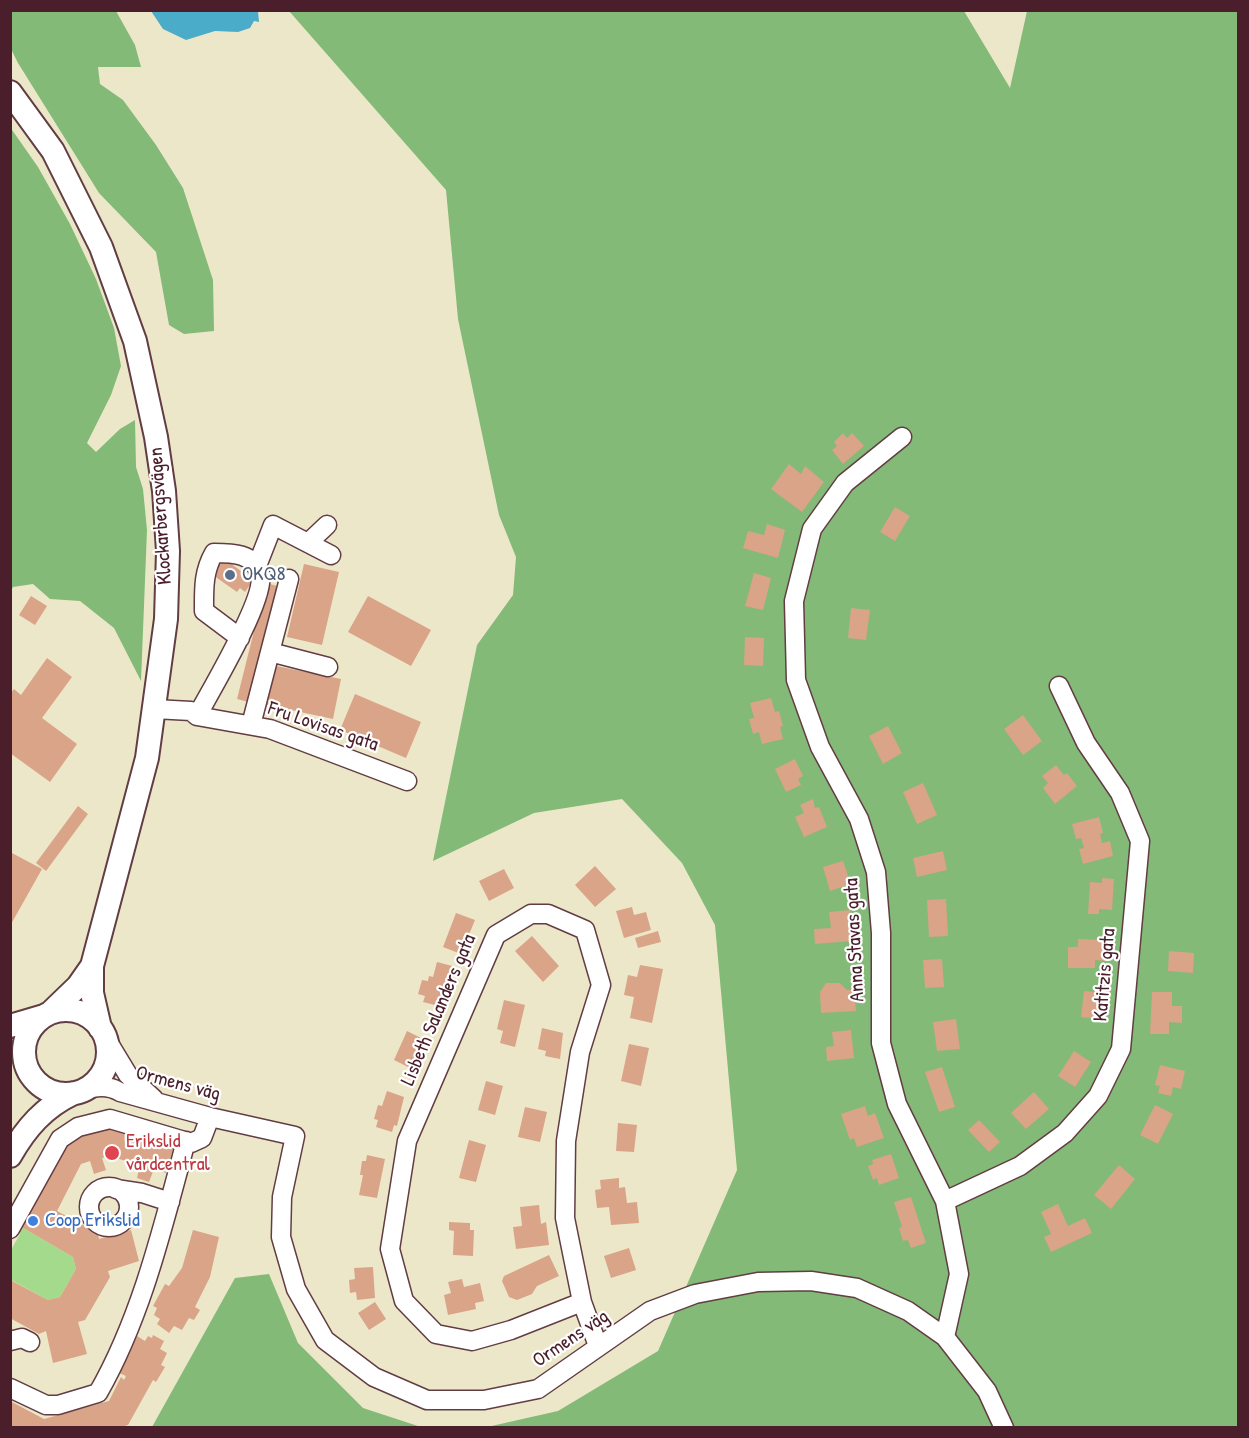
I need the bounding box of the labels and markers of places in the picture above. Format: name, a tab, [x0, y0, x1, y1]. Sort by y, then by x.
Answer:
place label: OKQ8	[242, 563, 285, 587]
marker: OKQ8	[223, 568, 237, 582]
place label: Erikslid vårdcentral	[126, 1130, 210, 1177]
marker: Erikslid vårdcentral	[103, 1144, 121, 1162]
place label: Coop Erikslid	[45, 1209, 140, 1233]
marker: Coop Erikslid	[26, 1214, 40, 1228]

